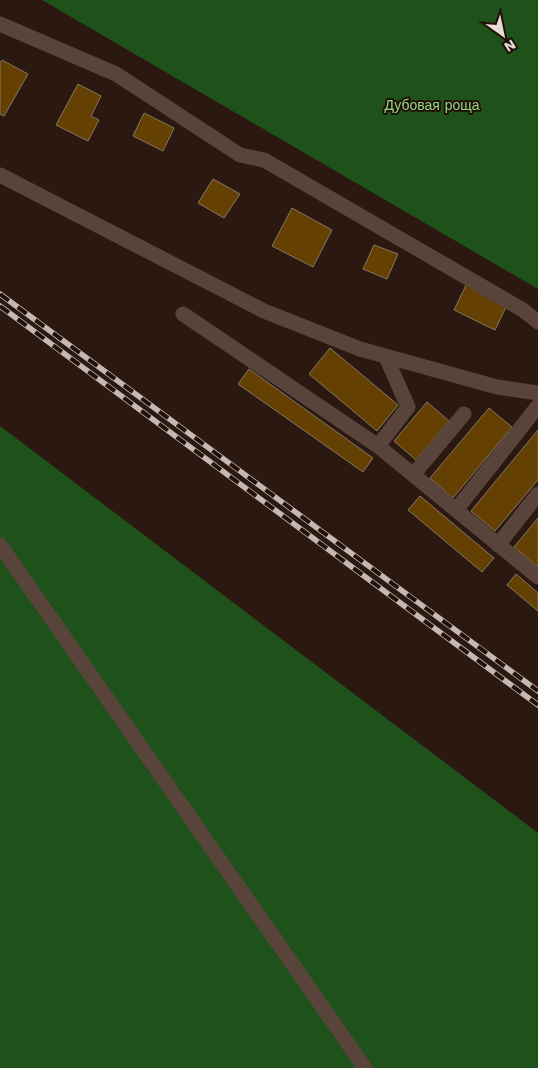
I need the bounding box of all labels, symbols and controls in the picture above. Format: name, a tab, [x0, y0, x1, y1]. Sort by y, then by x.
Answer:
north arrow	[478, 10, 528, 60]
text: N	[501, 36, 519, 55]
park label: Дубовая роща	[384, 97, 480, 113]

